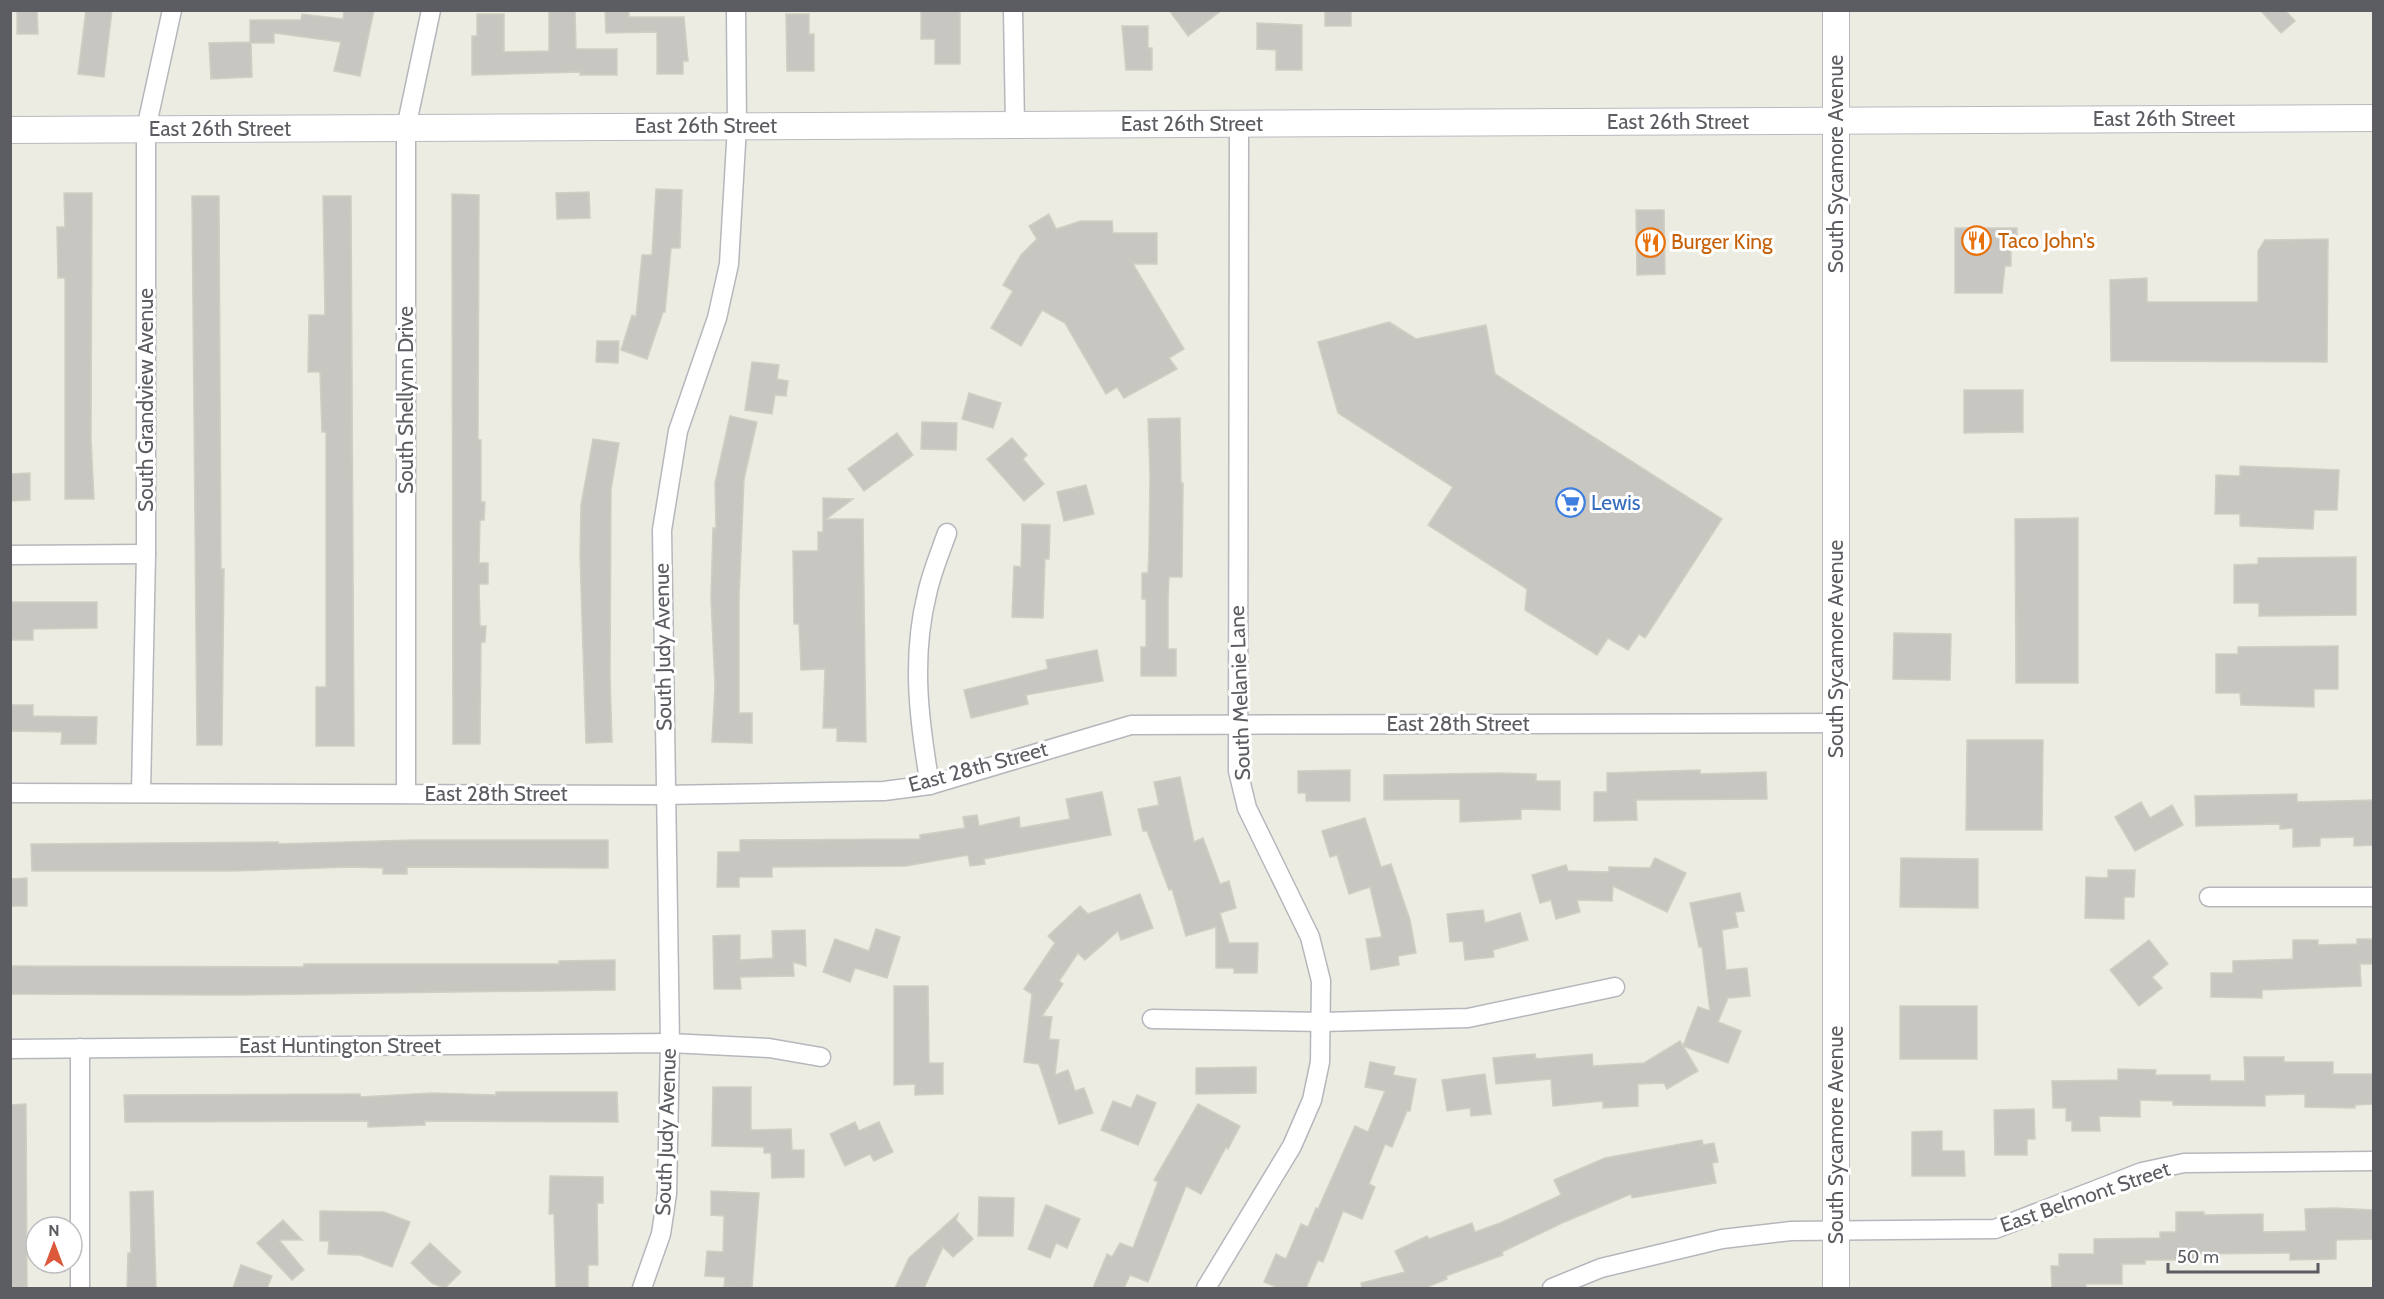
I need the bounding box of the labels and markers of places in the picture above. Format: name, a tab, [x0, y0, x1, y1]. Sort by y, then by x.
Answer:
restaurant icon: Taco John's	[1961, 225, 1993, 257]
restaurant icon: Burger King	[1634, 226, 1666, 258]
place label: Taco John's	[1998, 228, 2095, 253]
place label: Burger King	[1671, 229, 1773, 254]
supermarket icon: Lewis	[1554, 487, 1586, 519]
place label: Lewis	[1591, 490, 1641, 515]

